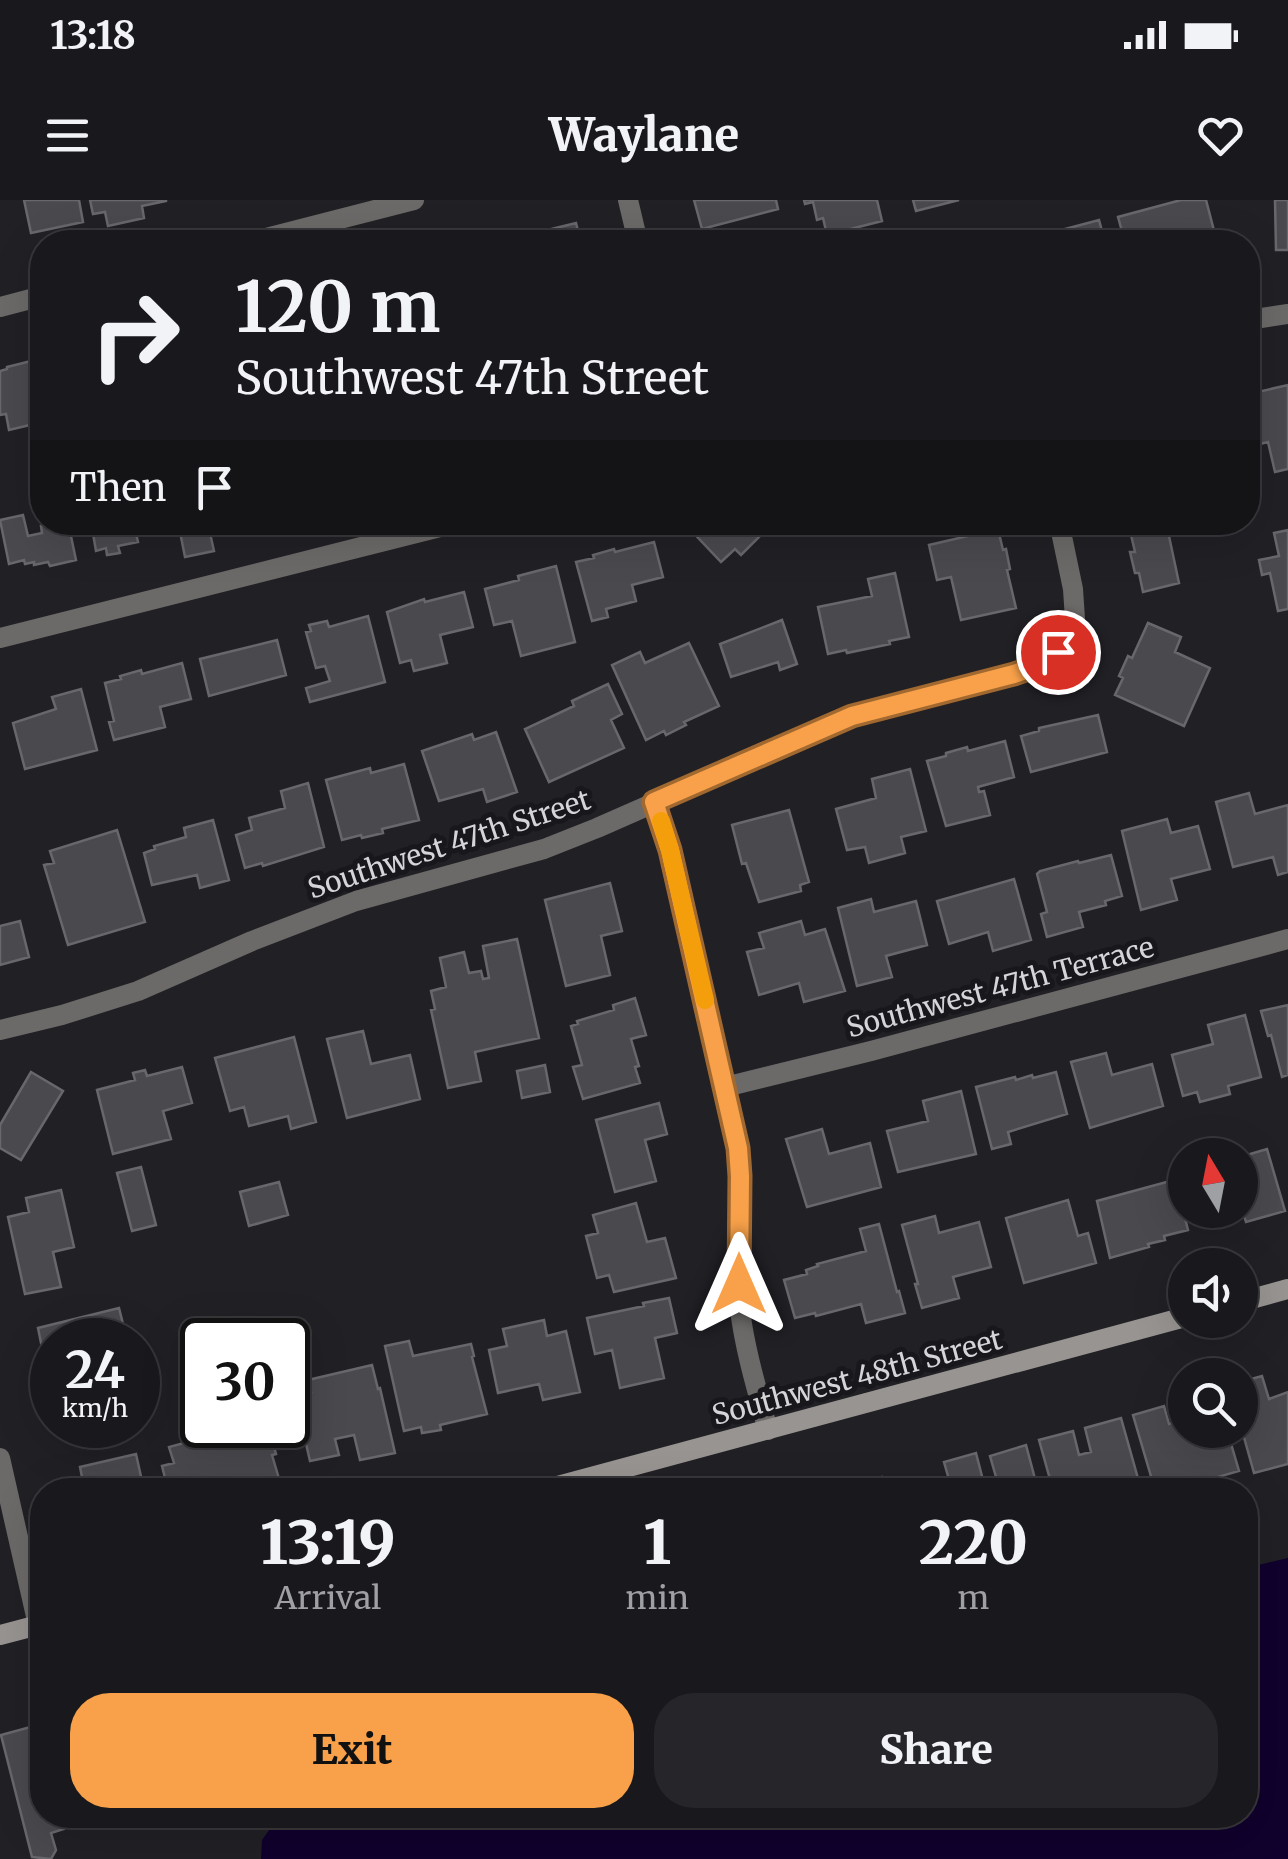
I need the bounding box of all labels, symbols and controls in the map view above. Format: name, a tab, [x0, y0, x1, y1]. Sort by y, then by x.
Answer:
text: 13:18	[50, 12, 136, 59]
text: Waylane	[549, 107, 739, 163]
icon: menu	[40, 108, 95, 163]
icon: heart	[1193, 108, 1248, 163]
text: 120 m	[235, 263, 440, 351]
icon: right	[70, 270, 200, 400]
text: Southwest 47th Street	[235, 350, 709, 406]
icon: arrive	[187, 460, 242, 515]
text: Then	[70, 464, 167, 511]
pin	[1016, 610, 1101, 695]
icon: arrive	[1031, 625, 1086, 680]
street label: Southwest 47th Street	[303, 781, 595, 907]
street label: Southwest 47th Terrace	[842, 929, 1158, 1045]
north arrow	[1168, 1138, 1258, 1228]
map controls	[1168, 1138, 1258, 1448]
position arrow	[687, 1232, 791, 1336]
button: sound	[1168, 1248, 1258, 1338]
speed limit sign: 30	[180, 1318, 310, 1448]
street label: Southwest 48th Street	[708, 1321, 1006, 1433]
text: 24	[65, 1339, 125, 1402]
button: search	[1168, 1358, 1258, 1448]
text: km/h	[62, 1392, 128, 1424]
text: 13:19	[260, 1505, 396, 1580]
text: 1	[643, 1505, 671, 1580]
text: 220	[919, 1505, 1028, 1580]
text: Arrival	[274, 1578, 381, 1618]
text: min	[626, 1578, 689, 1618]
text: m	[958, 1578, 989, 1618]
button: Exit	[70, 1693, 634, 1808]
button: Share	[654, 1693, 1218, 1808]

